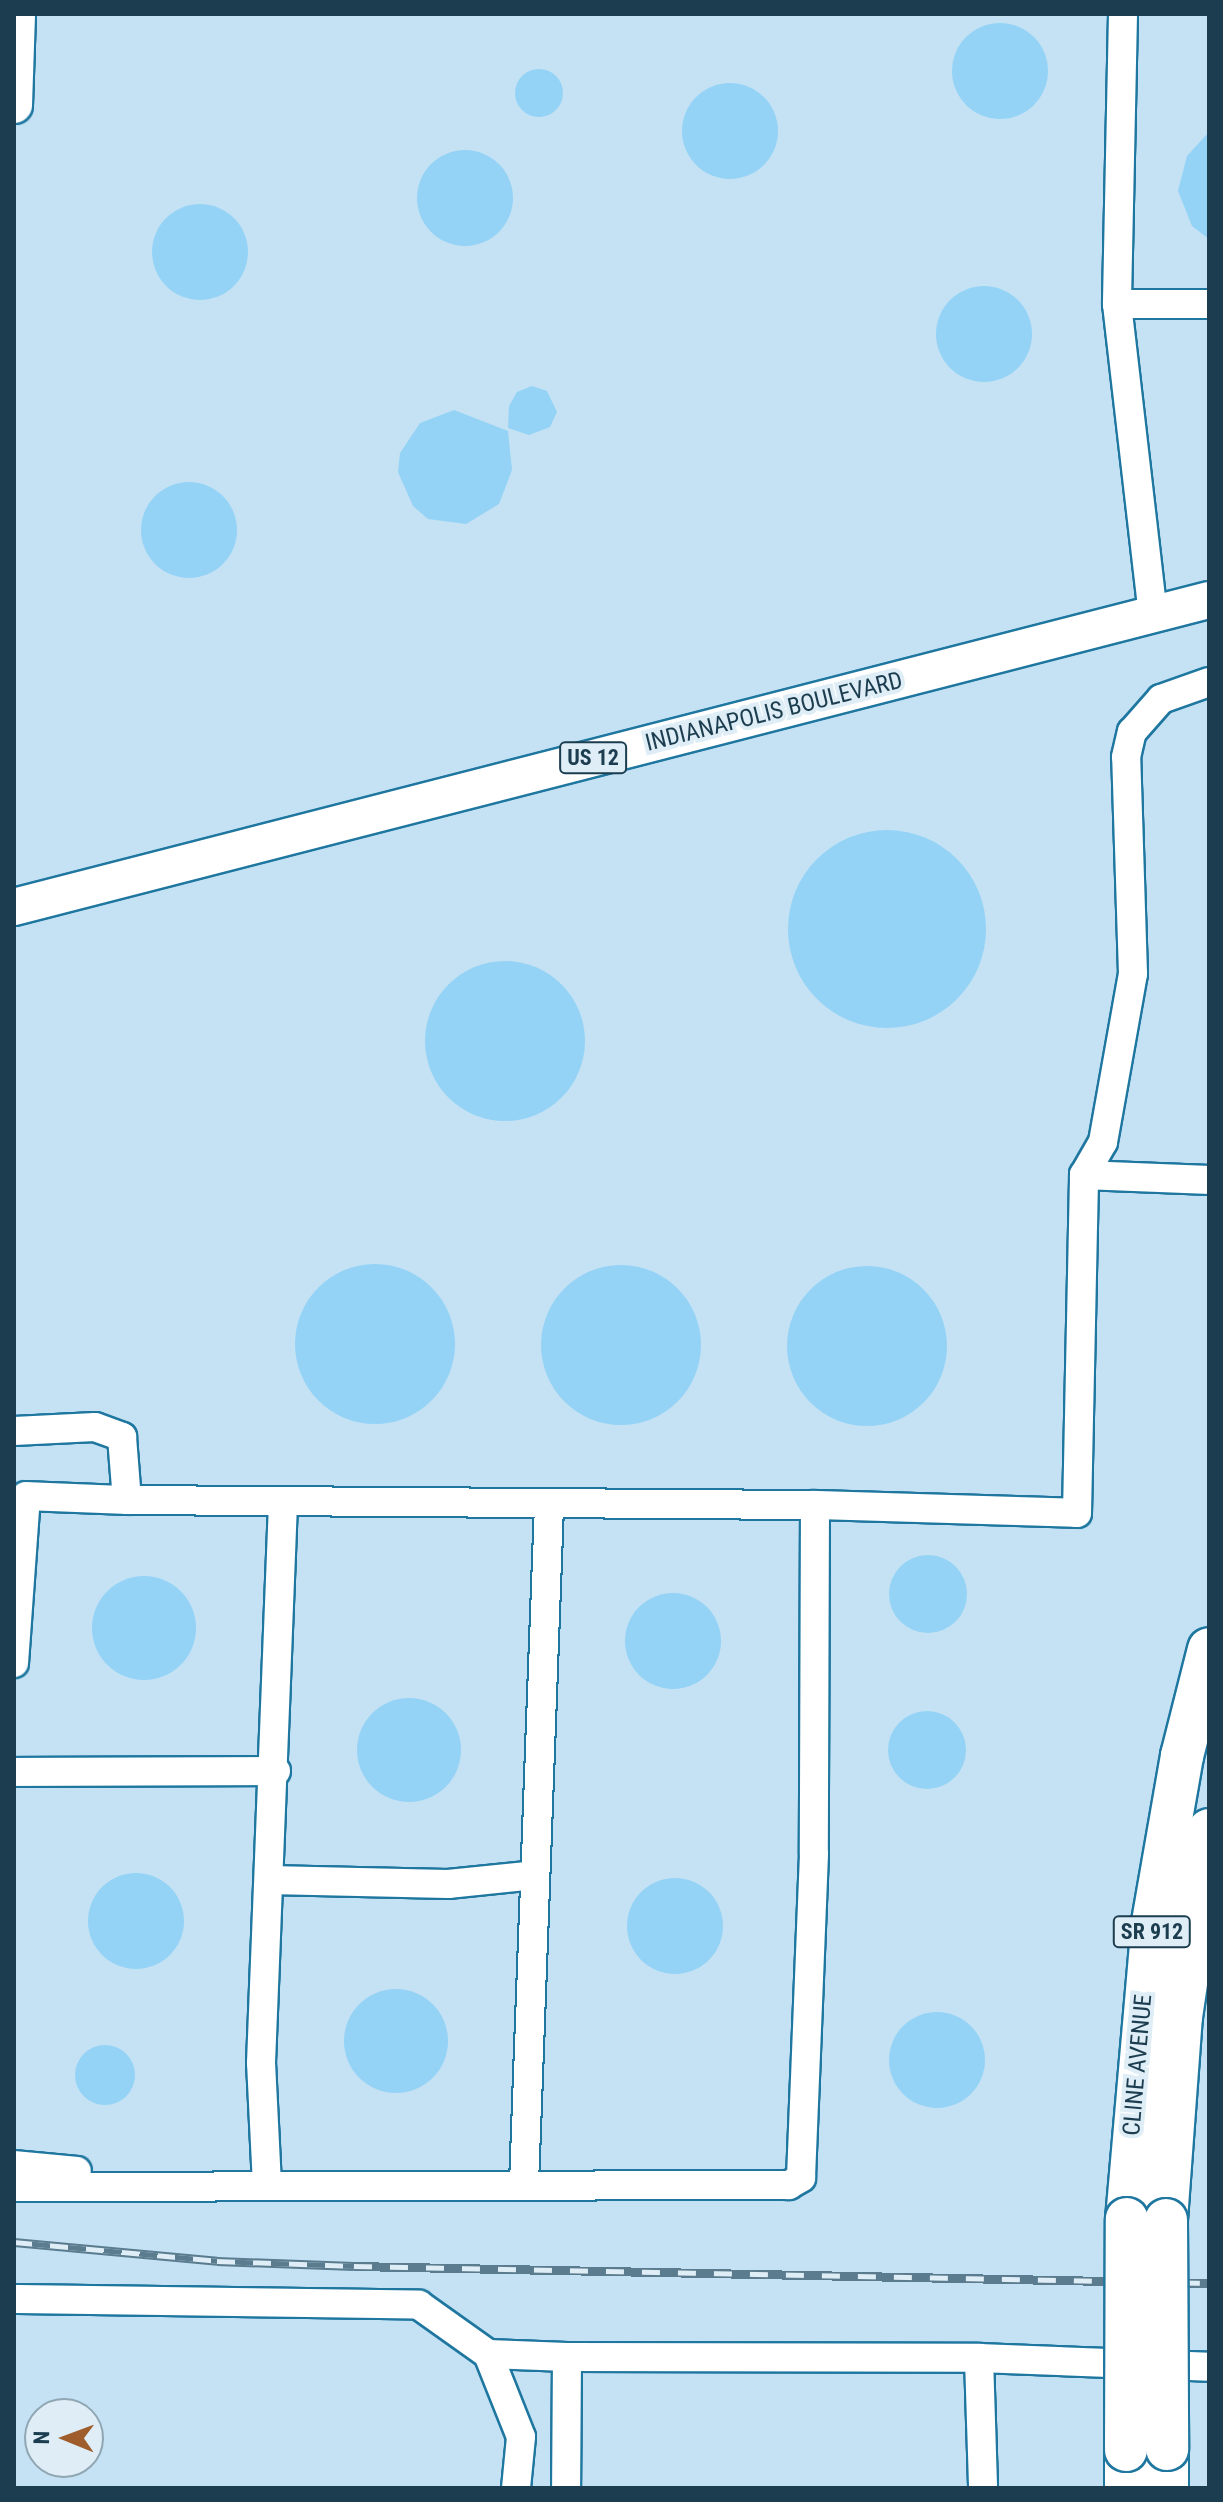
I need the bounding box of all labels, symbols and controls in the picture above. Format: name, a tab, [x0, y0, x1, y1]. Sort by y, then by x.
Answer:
street label: INDIANAPOLIS BOULEVARD	[643, 666, 905, 758]
road number: US 12	[559, 740, 627, 776]
road number: SR 912	[1112, 1914, 1192, 1950]
street label: CLINE AVENUE	[1117, 1993, 1159, 2137]
north arrow	[24, 2398, 104, 2478]
text: N	[29, 2431, 54, 2445]

